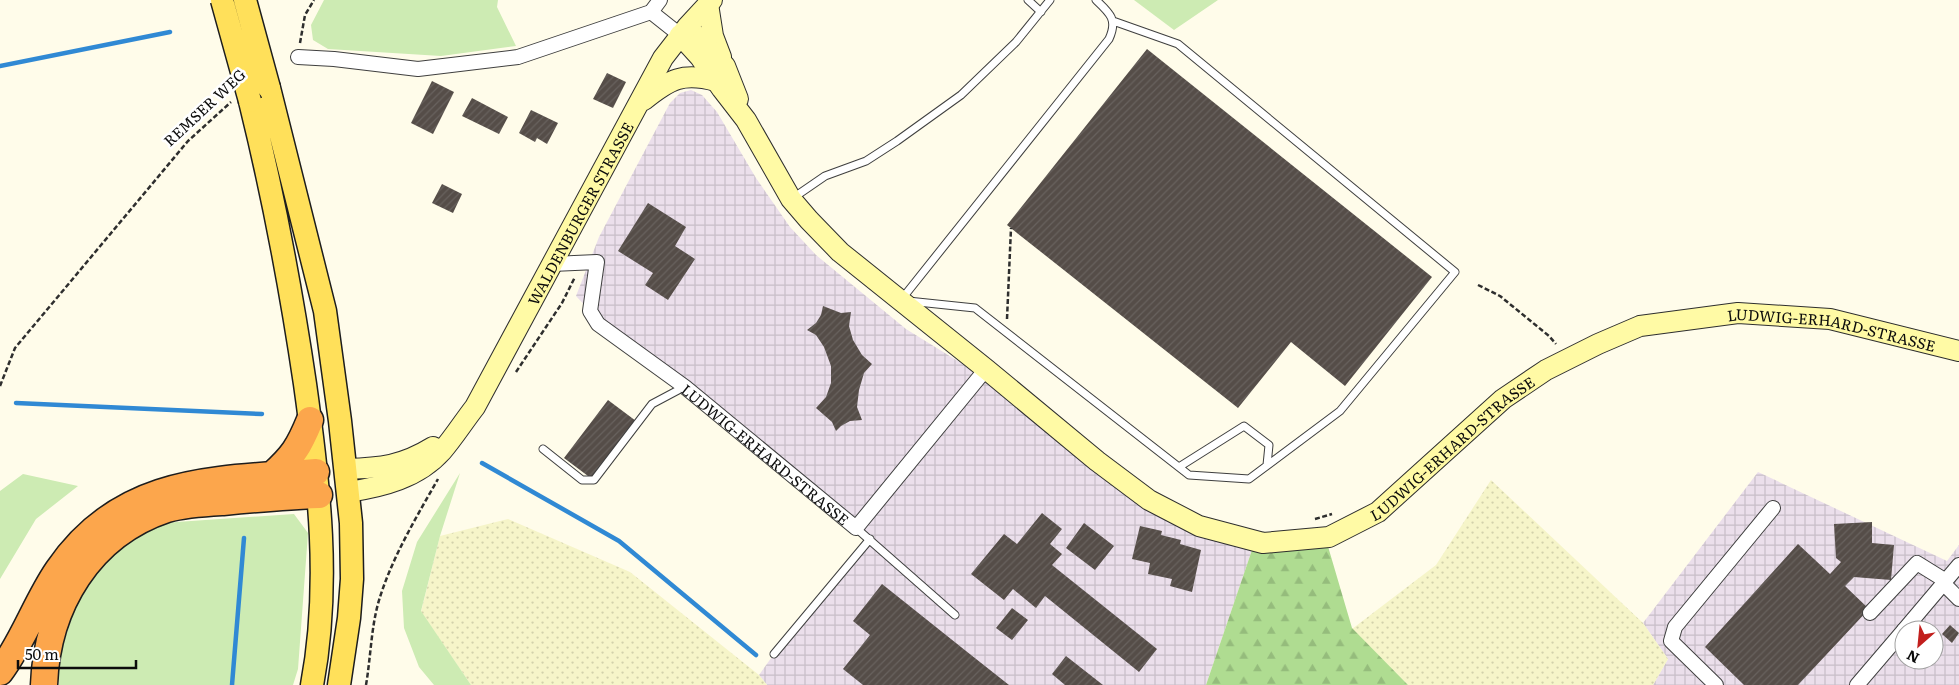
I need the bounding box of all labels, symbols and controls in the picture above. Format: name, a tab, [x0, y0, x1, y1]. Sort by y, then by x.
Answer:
street label: REMSER WEG	[158, 63, 250, 151]
street label: WALDENBURGER STRASSE	[521, 117, 638, 309]
street label: LUDWIG-ERHARD-STRASSE	[1726, 301, 1938, 356]
street label: LUDWIG-ERHARD-STRASSE	[1366, 370, 1539, 526]
street label: LUDWIG-ERHARD-STRASSE	[677, 377, 855, 530]
north arrow	[1894, 620, 1944, 670]
scale bar	[18, 638, 135, 670]
text: 50 m	[25, 642, 59, 665]
text: N	[1903, 646, 1922, 669]

